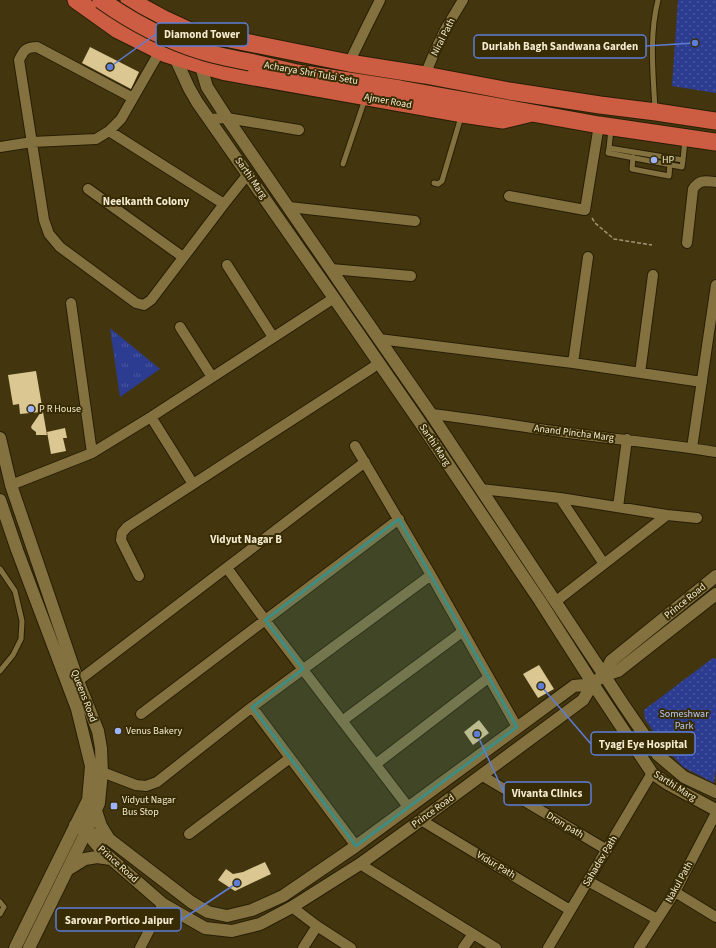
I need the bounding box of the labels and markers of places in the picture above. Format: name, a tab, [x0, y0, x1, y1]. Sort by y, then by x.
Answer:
callout: Diamond Tower	[156, 23, 248, 46]
callout: Durlabh Bagh Sandwana Garden	[474, 35, 646, 58]
place label: HP	[662, 153, 675, 167]
marker: HP	[649, 155, 659, 165]
place label: P R House	[39, 402, 81, 416]
marker: P R House	[26, 404, 36, 414]
place label: Venus Bakery	[126, 724, 182, 738]
marker: Venus Bakery	[113, 726, 123, 736]
callout: Tyagi Eye Hospital	[591, 732, 695, 755]
callout: Vivanta Clinics	[504, 782, 591, 805]
place label: Vidyut Nagar Bus Stop	[122, 793, 176, 819]
marker: Vidyut Nagar Bus Stop	[109, 801, 119, 811]
callout: Sarovar Portico Jaipur	[56, 908, 181, 931]

